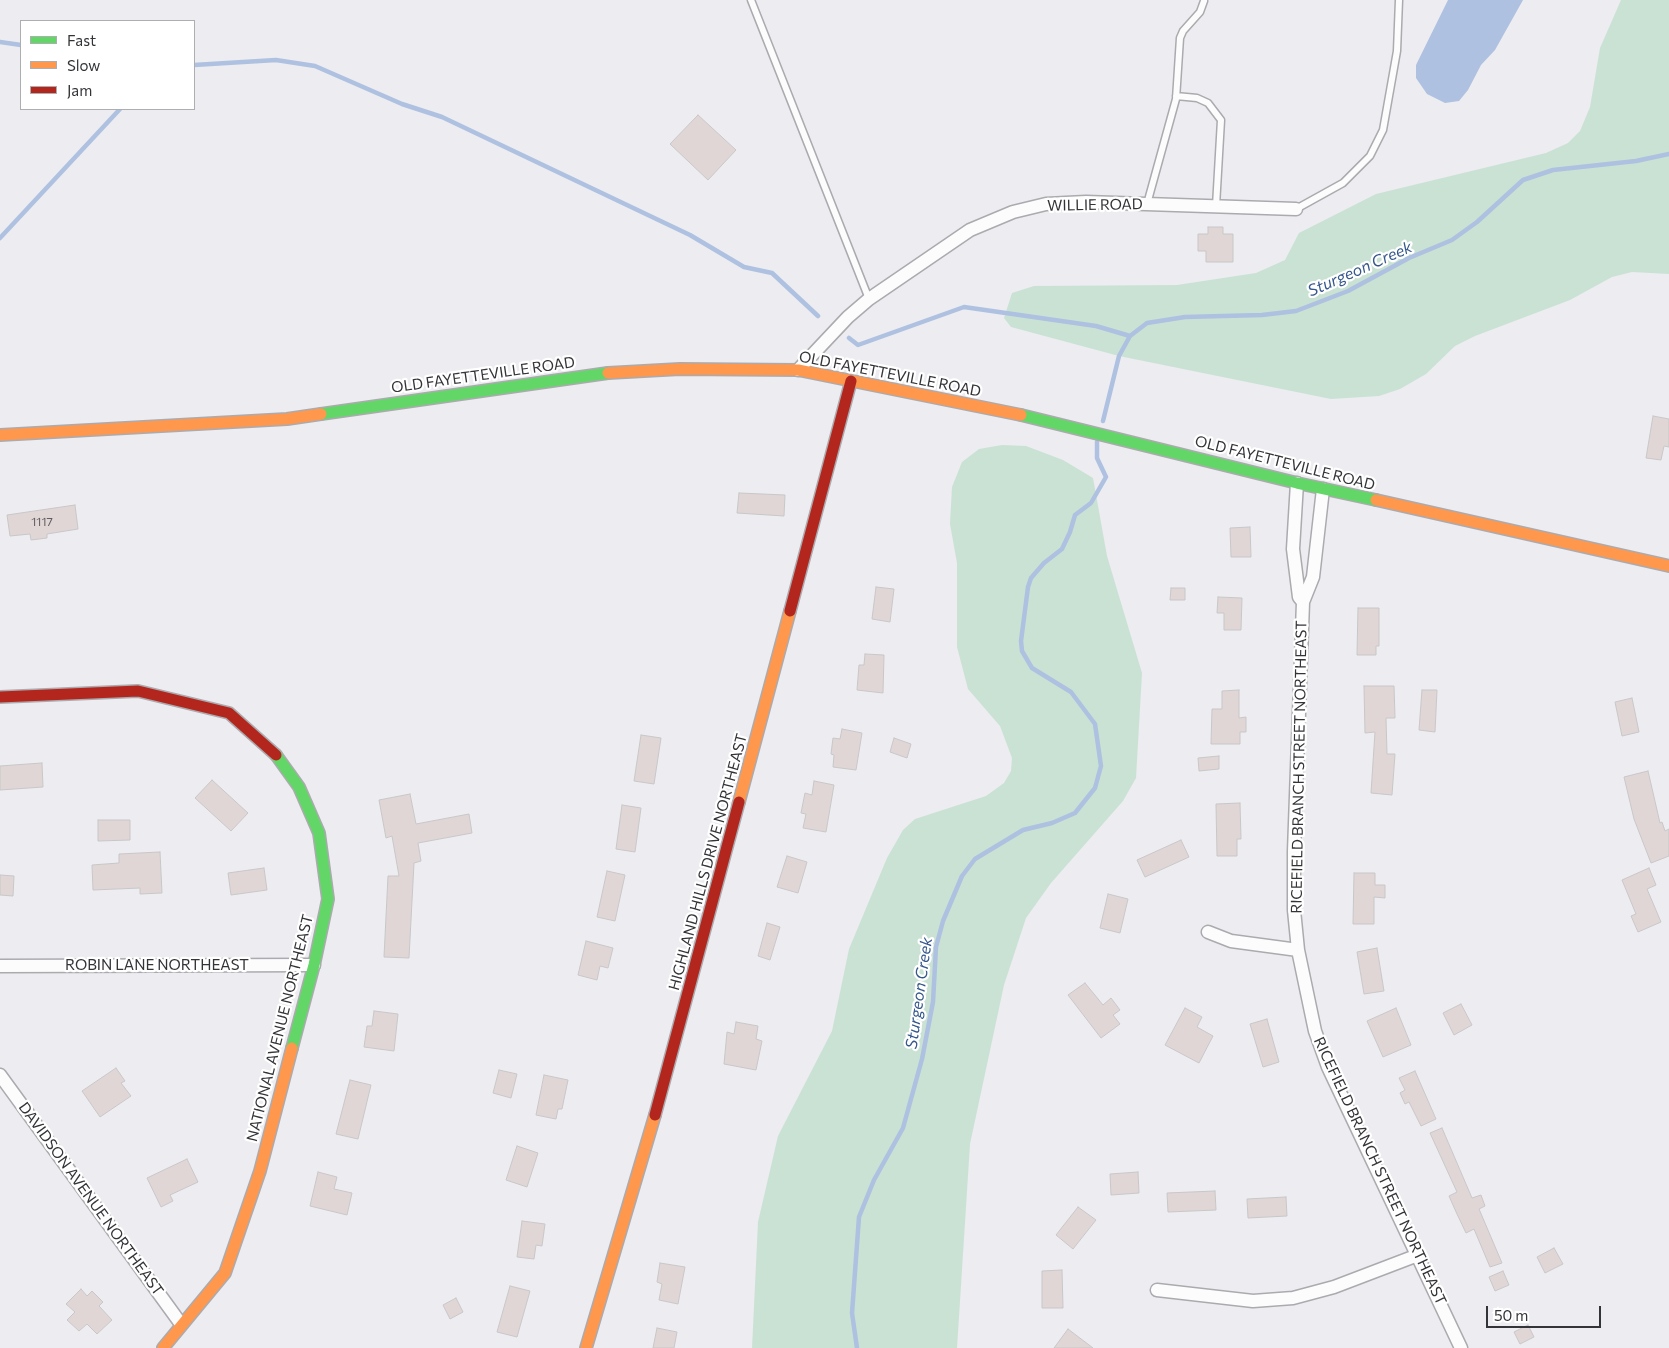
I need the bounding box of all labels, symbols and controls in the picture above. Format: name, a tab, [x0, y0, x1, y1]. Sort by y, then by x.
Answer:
legend	[20, 20, 195, 110]
text: Fast	[67, 31, 96, 49]
text: Slow	[67, 56, 100, 74]
text: Jam	[67, 81, 92, 99]
street label: WILLIE ROAD	[1047, 195, 1143, 215]
water label: Sturgeon Creek	[1305, 237, 1415, 301]
street label: OLD FAYETTEVILLE ROAD	[797, 348, 983, 400]
street label: OLD FAYETTEVILLE ROAD	[390, 353, 576, 397]
street label: OLD FAYETTEVILLE ROAD	[1193, 432, 1377, 494]
house number: 1117	[31, 515, 53, 529]
street label: RICEFIELD BRANCH STREET NORTHEAST	[1287, 620, 1311, 914]
street label: HIGHLAND HILLS DRIVE NORTHEAST	[665, 732, 751, 992]
street label: NATIONAL AVENUE NORTHEAST	[243, 912, 317, 1144]
water label: Sturgeon Creek	[902, 936, 936, 1050]
street label: ROBIN LANE NORTHEAST	[65, 956, 249, 974]
street label: RICEFIELD BRANCH STREET NORTHEAST	[1310, 1034, 1450, 1308]
street label: DAVIDSON AVENUE NORTHEAST	[15, 1099, 167, 1299]
scale bar	[1489, 1296, 1604, 1328]
text: 50 m	[1494, 1306, 1528, 1324]

